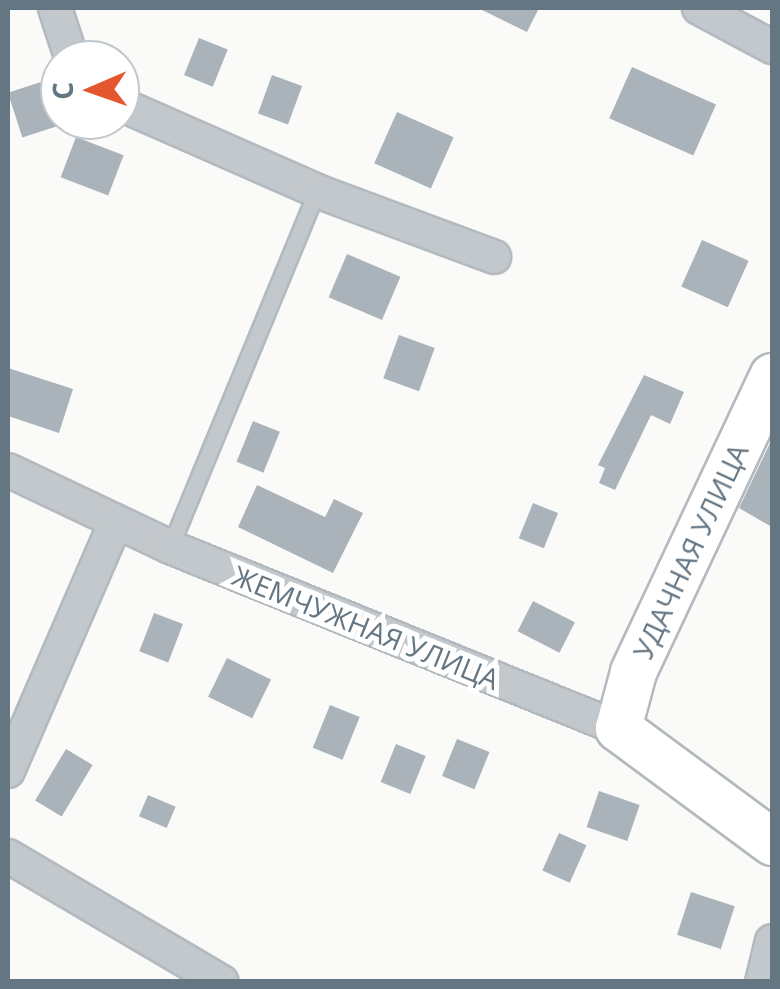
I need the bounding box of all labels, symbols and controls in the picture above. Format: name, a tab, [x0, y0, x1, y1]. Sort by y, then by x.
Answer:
north arrow	[40, 40, 140, 140]
text: С	[43, 81, 81, 101]
street label: УДАЧНАЯ УЛИЦА	[625, 438, 755, 664]
street label: ЖЕМЧУЖНАЯ УЛИЦА	[228, 558, 504, 696]

